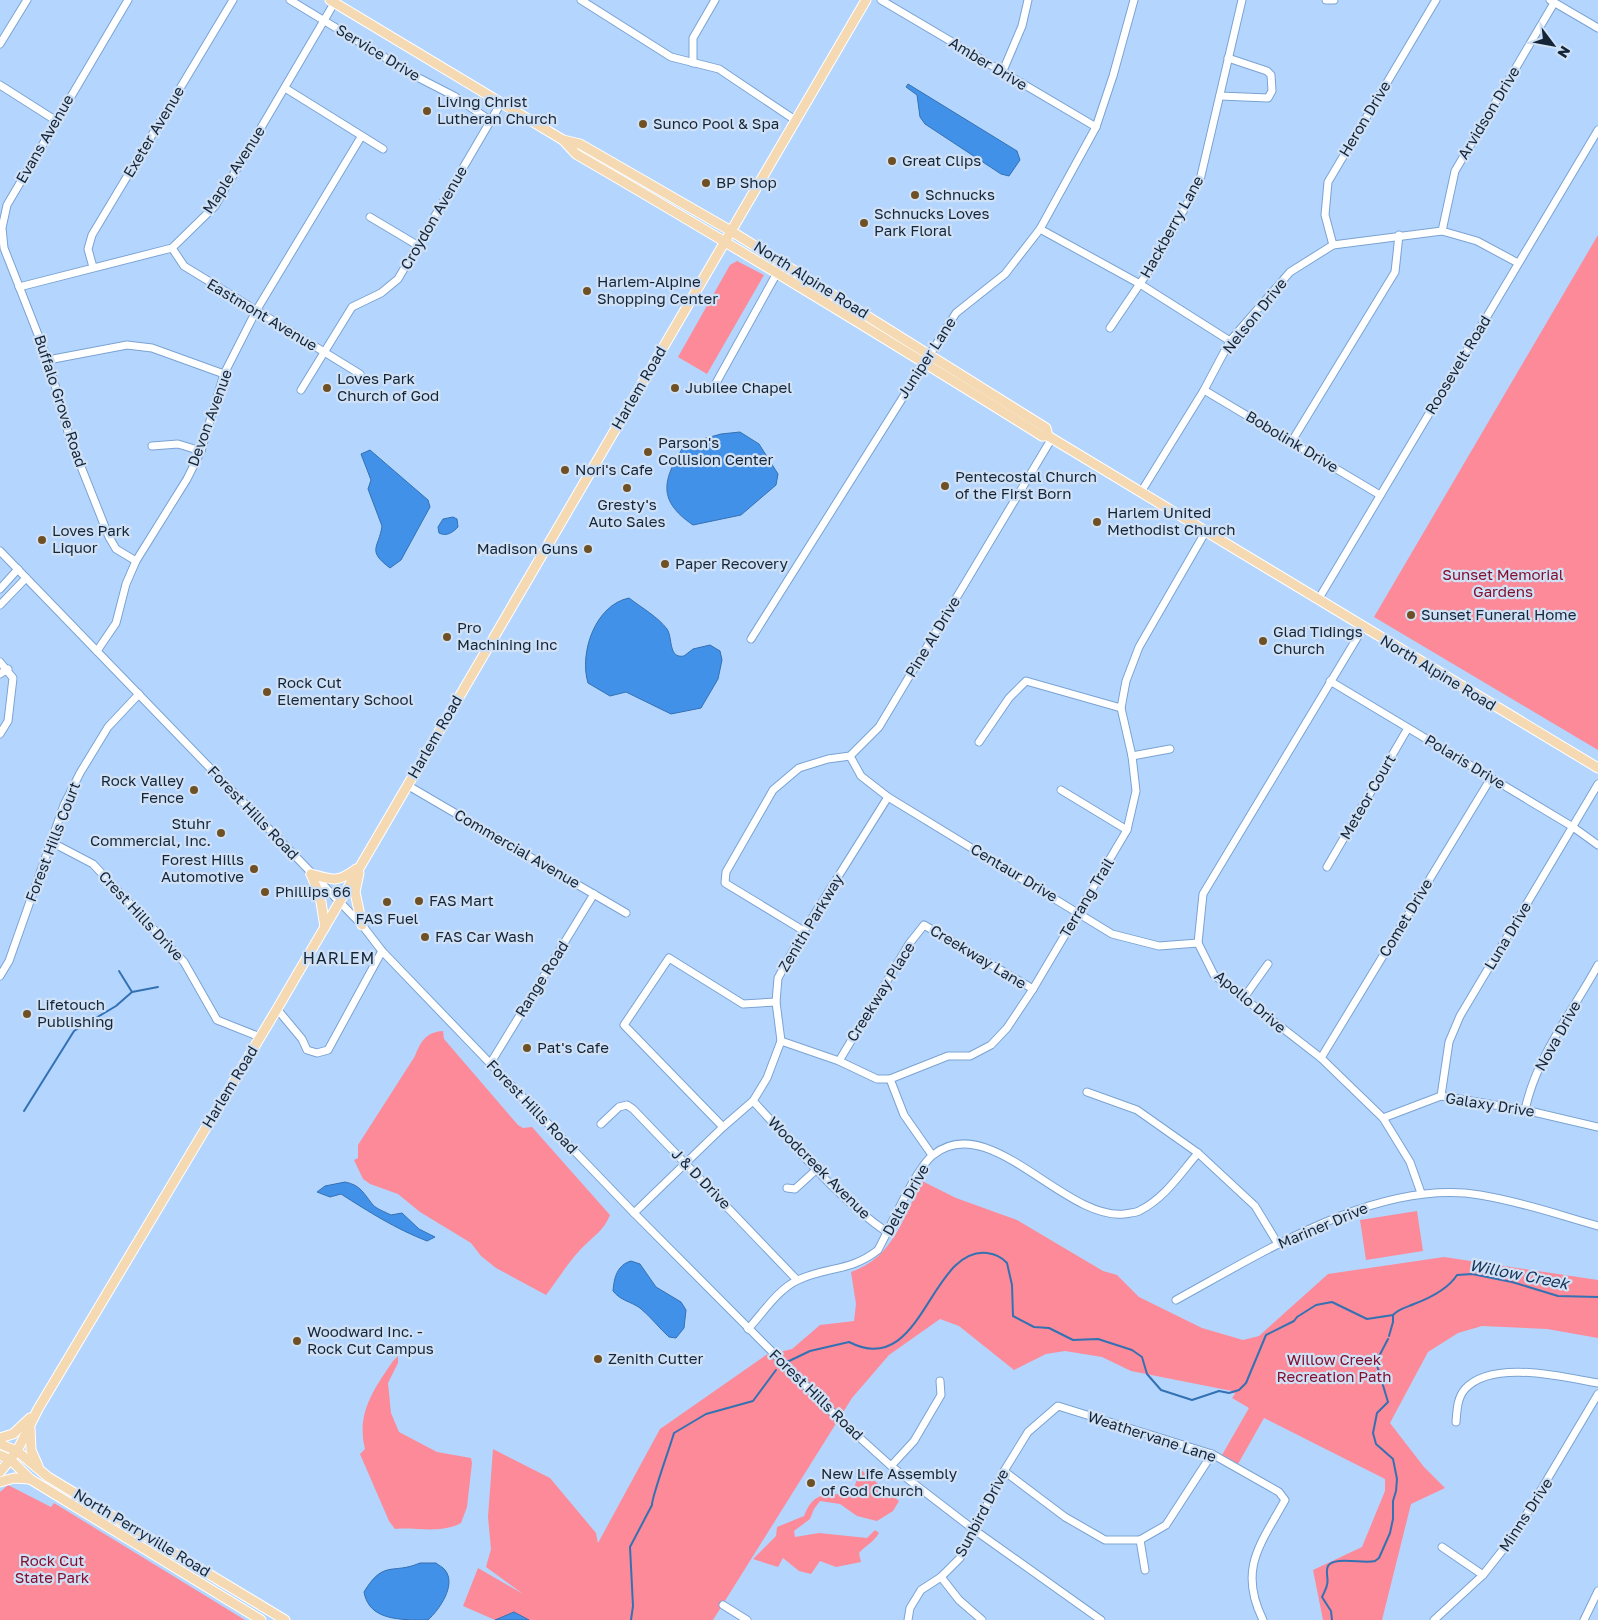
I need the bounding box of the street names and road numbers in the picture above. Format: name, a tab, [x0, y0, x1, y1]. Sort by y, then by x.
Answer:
street label: Service Drive	[333, 20, 424, 84]
street label: Amber Drive	[946, 33, 1031, 94]
street label: Arvidson Drive	[1453, 63, 1523, 162]
street label: Heron Drive	[1335, 77, 1394, 160]
street label: Exeter Avenue	[119, 82, 188, 180]
street label: Evans Avenue	[12, 91, 77, 186]
street label: Maple Avenue	[198, 122, 268, 217]
street label: Croydon Avenue	[396, 162, 470, 273]
street label: Hackberry Lane	[1136, 172, 1207, 281]
street label: North Alpine Road	[751, 237, 872, 322]
street label: Eastmont Avenue	[204, 274, 321, 354]
street label: Nelson Drive	[1218, 274, 1290, 357]
street label: Roosevelt Road	[1421, 312, 1494, 417]
street label: Juniper Lane	[893, 313, 959, 401]
street label: Buffalo Grove Road	[31, 332, 91, 469]
street label: Harlem Road	[607, 343, 669, 432]
street label: Devon Avenue	[183, 366, 235, 469]
street label: Bobolink Drive	[1243, 406, 1342, 476]
street label: Pine Al Drive	[901, 593, 963, 680]
street label: North Alpine Road	[1377, 631, 1500, 714]
street label: Harlem Road	[403, 692, 465, 781]
street label: Polaris Drive	[1422, 730, 1509, 792]
street label: Meteor Court	[1336, 751, 1399, 842]
street label: Forest Hills Road	[204, 762, 303, 863]
street label: Forest Hills Court	[21, 779, 83, 904]
street label: Commercial Avenue	[451, 805, 584, 892]
street label: Centaur Drive	[968, 839, 1062, 905]
street label: Terrang Trail	[1055, 854, 1117, 941]
street label: Crest Hills Drive	[96, 867, 188, 964]
street label: Zenith Parkway	[774, 870, 847, 975]
street label: Comet Drive	[1375, 875, 1436, 960]
street label: Luna Drive	[1480, 898, 1535, 973]
street label: Creekway Lane	[927, 920, 1030, 992]
street label: Range Road	[511, 937, 572, 1020]
street label: Creekway Place	[842, 938, 918, 1045]
street label: Apollo Drive	[1211, 966, 1290, 1036]
street label: Nova Drive	[1530, 997, 1584, 1074]
street label: Harlem Road	[198, 1042, 261, 1131]
street label: Forest Hills Road	[483, 1056, 582, 1157]
street label: Galaxy Drive	[1444, 1088, 1536, 1120]
street label: Woodcreek Avenue	[765, 1112, 875, 1222]
street label: J & D Drive	[668, 1144, 735, 1213]
street label: Delta Drive	[878, 1160, 932, 1238]
street label: Mariner Drive	[1275, 1198, 1371, 1252]
street label: Forest Hills Road	[766, 1345, 867, 1444]
street label: Weathervane Lane	[1086, 1407, 1219, 1465]
street label: Sunbird Drive	[950, 1465, 1012, 1560]
street label: Minns Drive	[1495, 1474, 1556, 1555]
street label: North Perryville Road	[71, 1484, 214, 1580]

